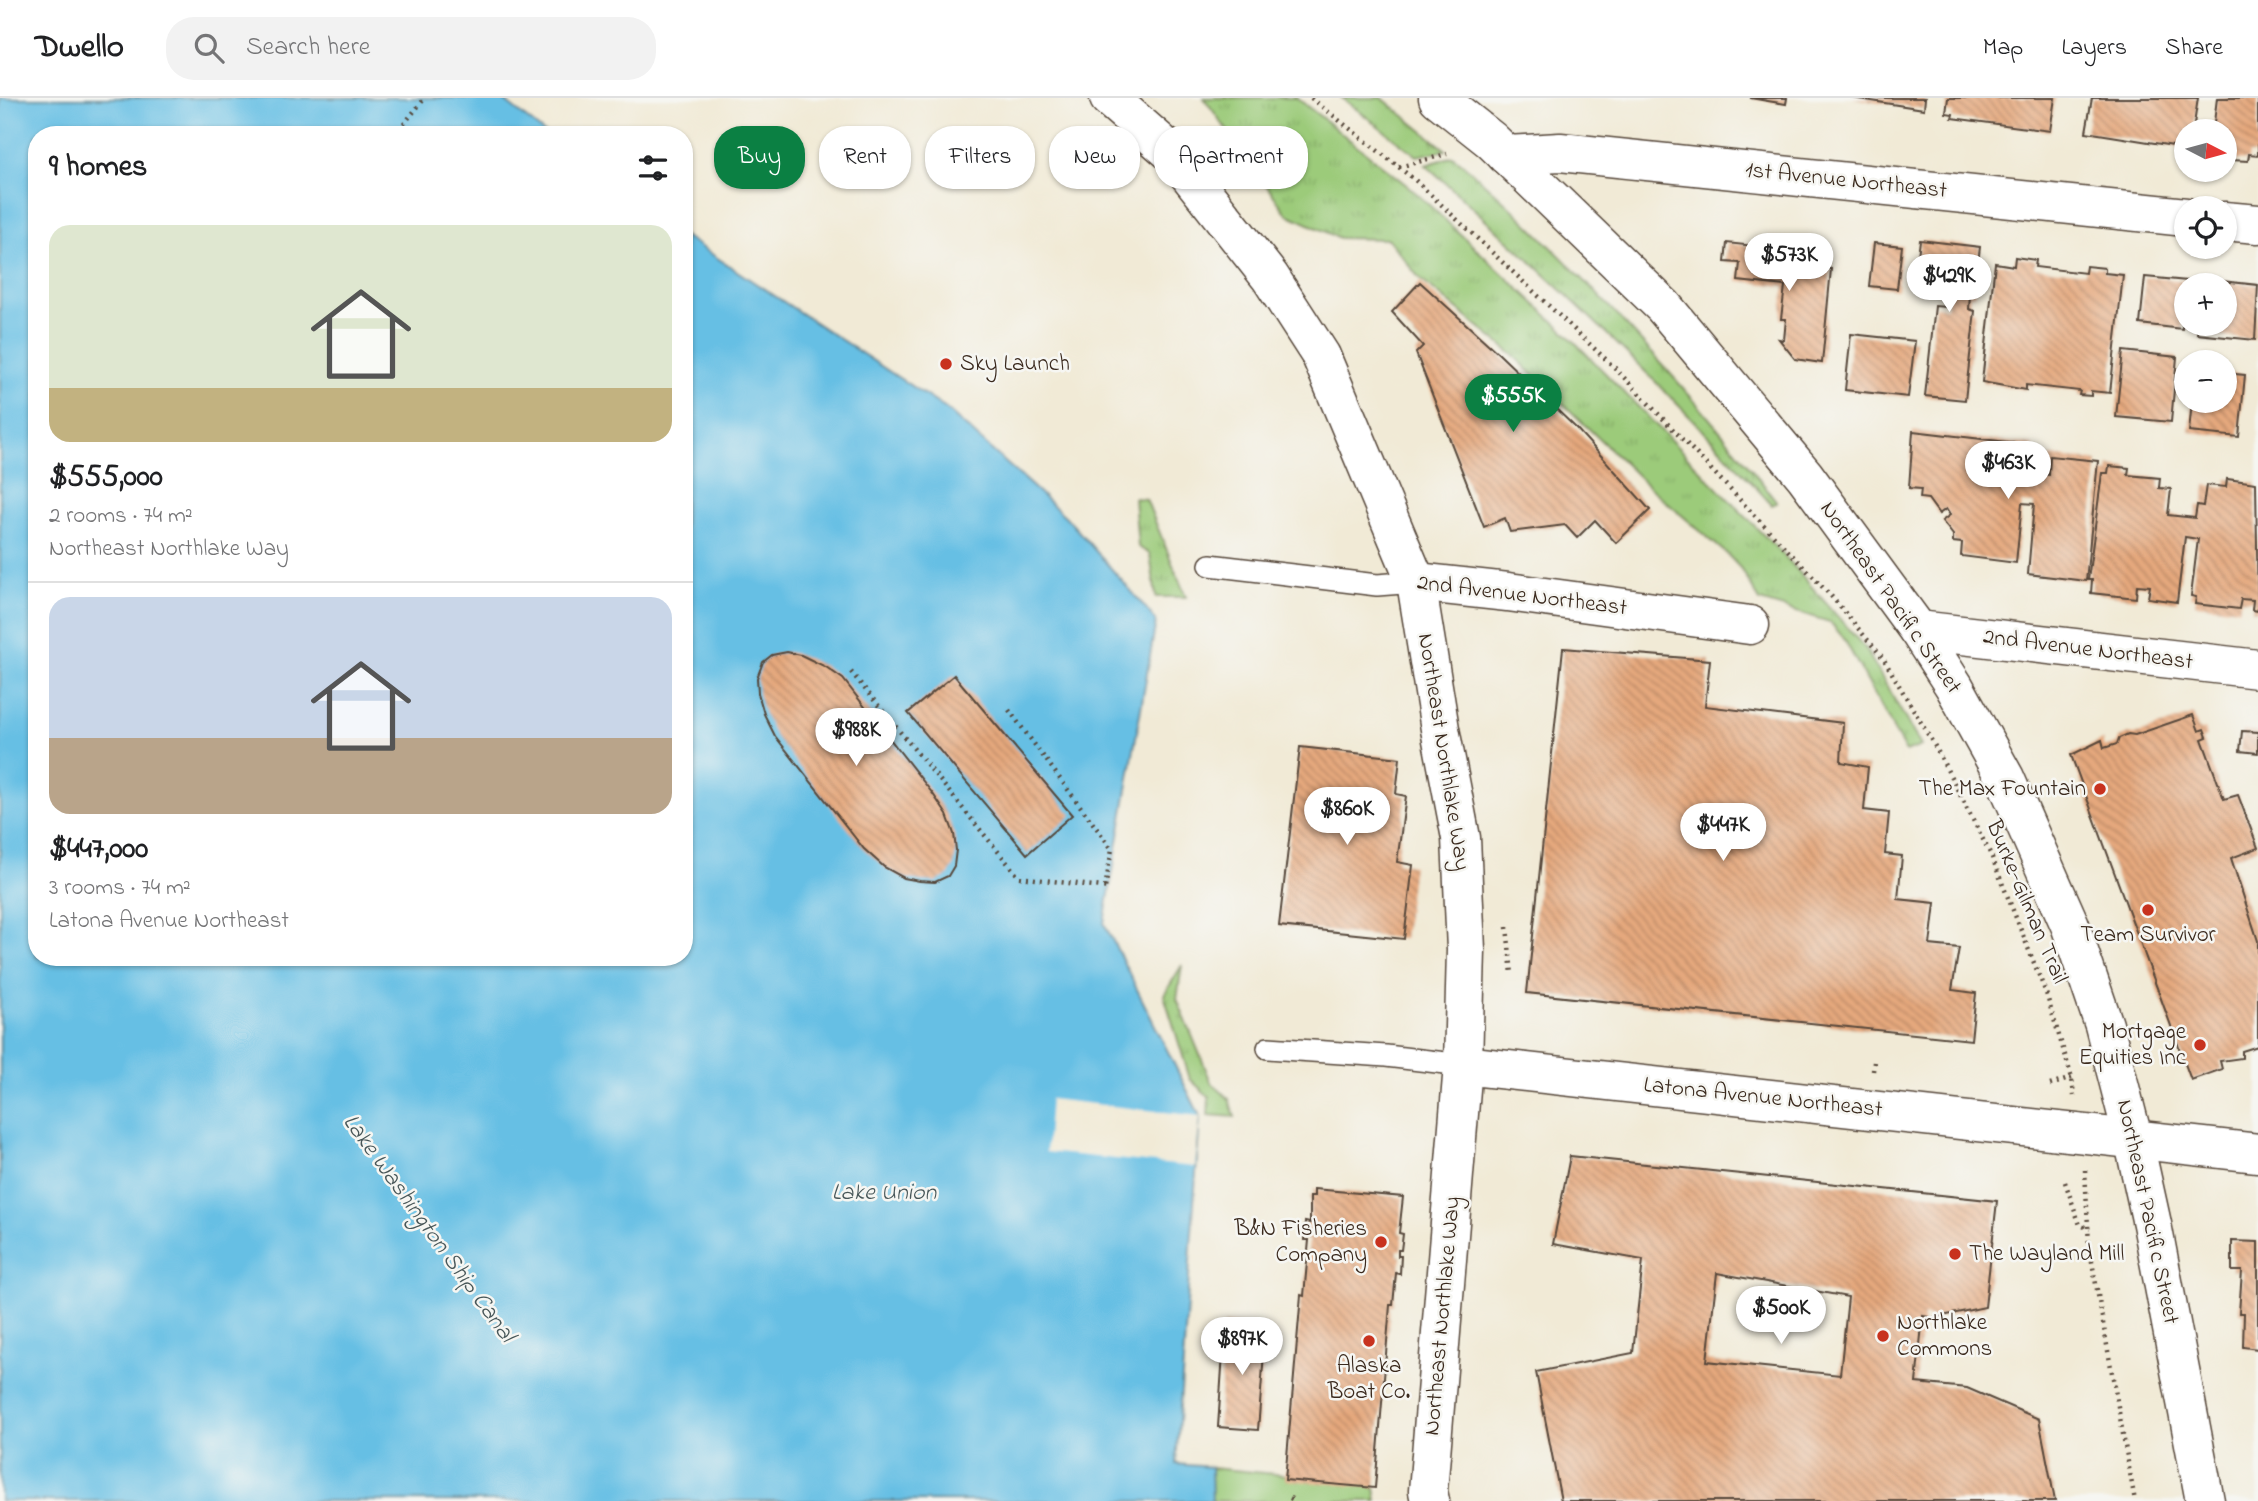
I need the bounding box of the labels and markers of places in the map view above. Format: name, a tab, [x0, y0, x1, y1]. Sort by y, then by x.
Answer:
pin: $573K	[1740, 234, 1838, 293]
pin: $429K	[1900, 254, 1998, 314]
place label: Sky Launch	[960, 348, 1070, 383]
marker: Sky Launch	[938, 356, 954, 372]
pin: $555K	[1464, 374, 1562, 434]
pin: $463K	[1959, 442, 2057, 501]
pin: $988K	[807, 708, 905, 768]
place label: The Max Fountain	[1919, 773, 2086, 806]
marker: The Max Fountain	[2092, 781, 2108, 797]
pin: $860K	[1298, 788, 1396, 847]
pin: $447K	[1674, 804, 1772, 863]
marker: Team Survivor	[2140, 902, 2156, 918]
place label: Team Survivor	[2080, 919, 2217, 952]
place label: Mortgage Equities Inc	[2079, 1016, 2187, 1075]
marker: Mortgage Equities Inc	[2192, 1037, 2208, 1053]
place label: B&N Fisheries Company	[1233, 1213, 1367, 1274]
marker: B&N Fisheries Company	[1373, 1234, 1389, 1250]
place label: The Wayland Mill	[1969, 1238, 2124, 1273]
marker: The Wayland Mill	[1947, 1246, 1963, 1262]
pin: $500K	[1732, 1286, 1830, 1346]
place label: Northlake Commons	[1897, 1307, 1992, 1366]
pin: $897K	[1193, 1318, 1291, 1377]
marker: Northlake Commons	[1875, 1328, 1891, 1344]
marker: Alaska Boat Co.	[1361, 1333, 1377, 1349]
place label: Alaska Boat Co.	[1327, 1350, 1411, 1409]

